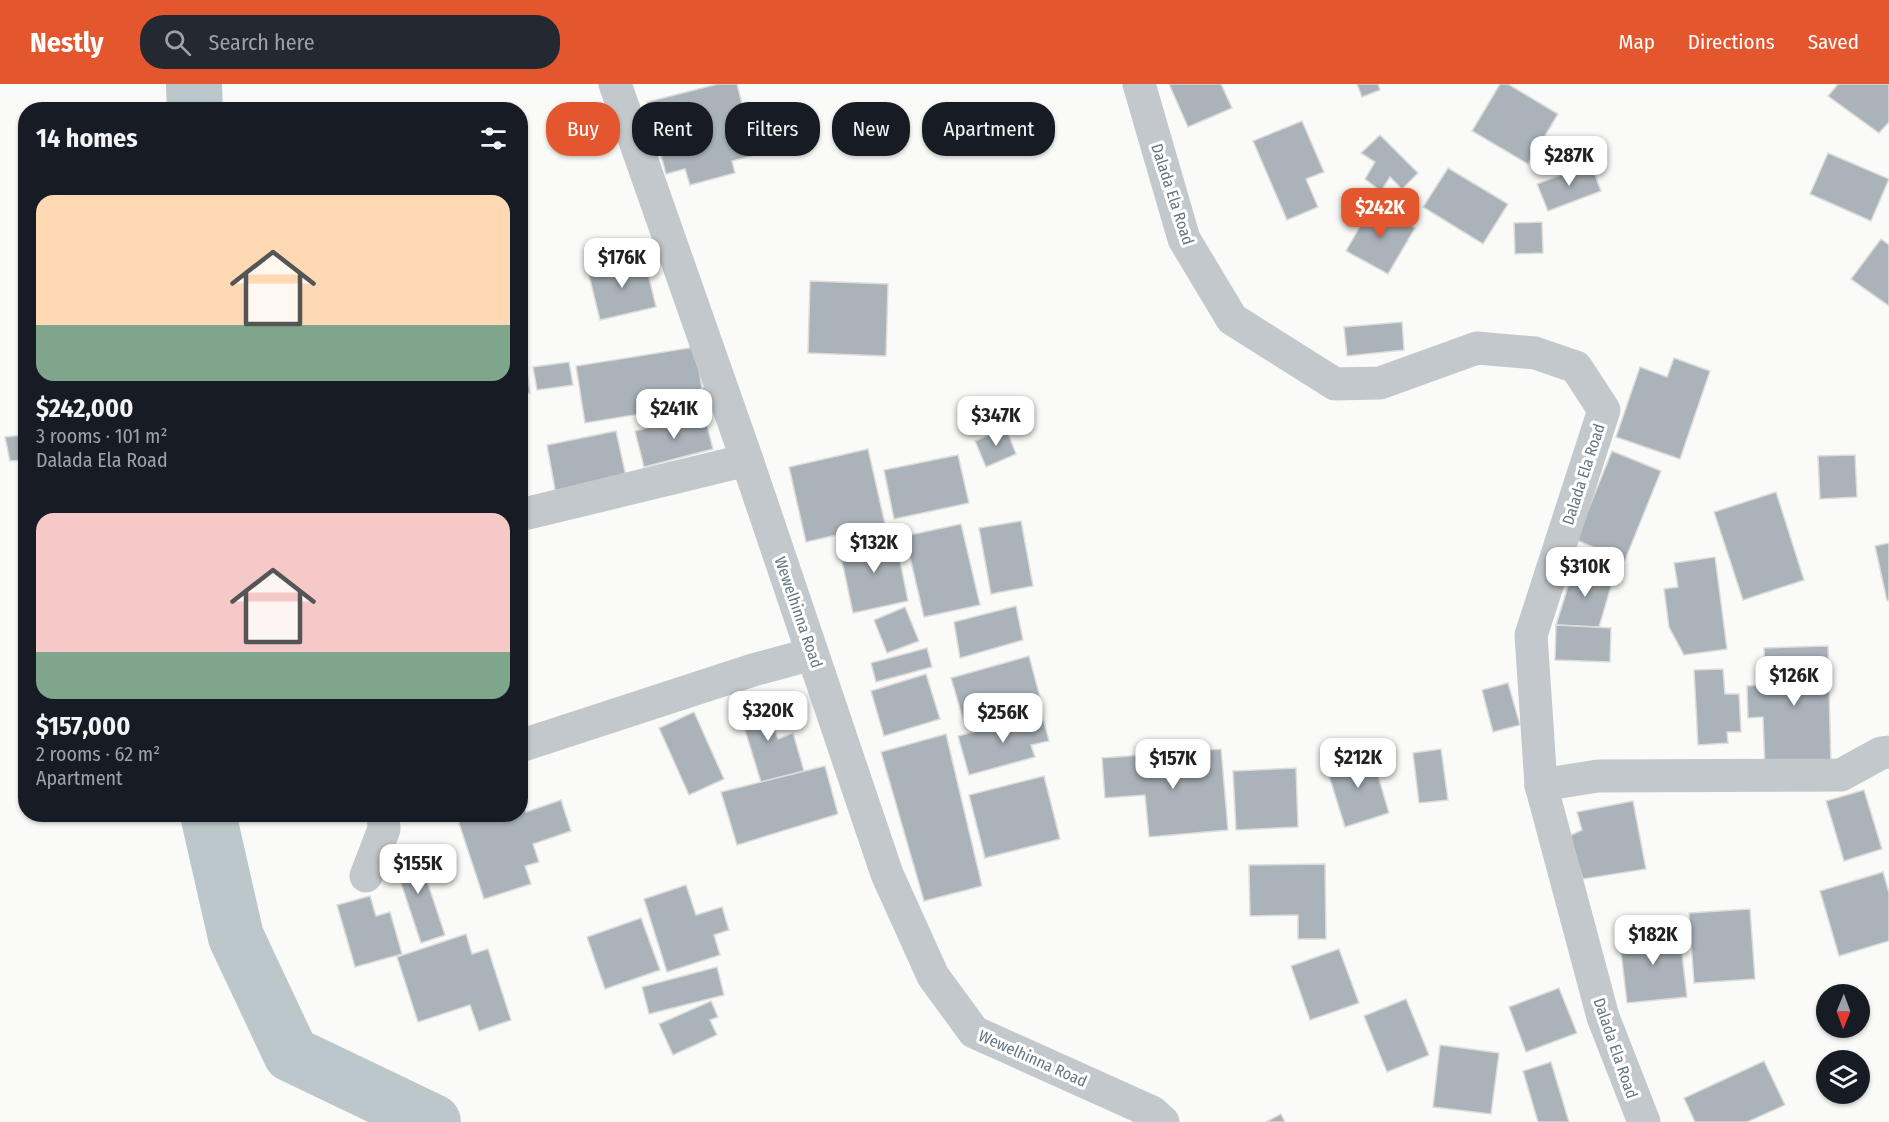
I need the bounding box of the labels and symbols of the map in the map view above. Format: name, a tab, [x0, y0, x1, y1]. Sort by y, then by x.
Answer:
pin: $287K	[1527, 136, 1611, 187]
street label: Dalada Ela Road	[1147, 141, 1198, 247]
pin: $242K	[1338, 188, 1422, 239]
pin: $176K	[580, 238, 664, 289]
pin: $241K	[632, 389, 716, 440]
pin: $347K	[954, 396, 1038, 447]
street label: Dalada Ela Road	[1558, 421, 1609, 527]
pin: $132K	[832, 523, 916, 574]
pin: $310K	[1543, 547, 1627, 598]
street label: Wewelhinna Road	[771, 554, 826, 670]
pin: $126K	[1752, 656, 1836, 707]
pin: $320K	[726, 691, 810, 742]
pin: $256K	[961, 693, 1045, 744]
pin: $212K	[1316, 738, 1400, 789]
pin: $157K	[1131, 739, 1215, 790]
pin: $155K	[376, 844, 460, 895]
pin: $182K	[1611, 915, 1695, 966]
north arrow	[1816, 984, 1870, 1038]
street label: Dalada Ela Road	[1589, 995, 1642, 1101]
street label: Wewelhinna Road	[976, 1026, 1090, 1091]

